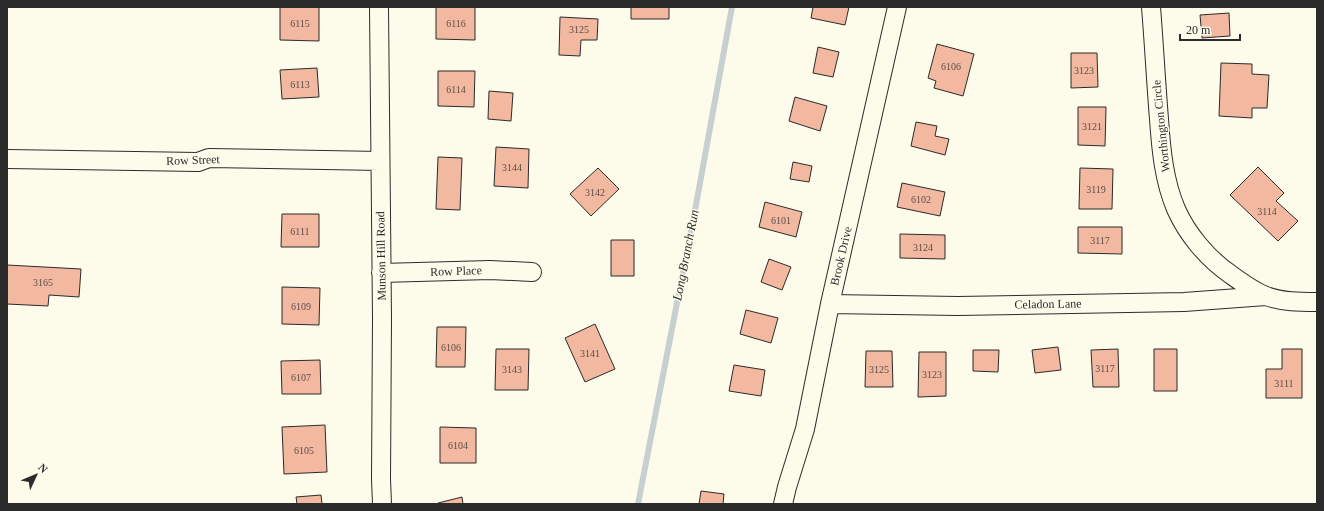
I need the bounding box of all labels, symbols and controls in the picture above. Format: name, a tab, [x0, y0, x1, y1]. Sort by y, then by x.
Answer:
scale bar	[1180, 16, 1240, 42]
house number: 6115	[290, 18, 310, 29]
house number: 6116	[446, 18, 466, 29]
text: 20 m	[1186, 23, 1211, 37]
house number: 3125	[569, 24, 589, 35]
house number: 6106	[941, 61, 961, 72]
house number: 3123	[1074, 65, 1094, 76]
house number: 6113	[290, 79, 310, 90]
street label: Worthington Circle	[1149, 79, 1173, 173]
house number: 6114	[446, 84, 466, 95]
house number: 3121	[1082, 121, 1102, 132]
street label: Row Street	[166, 152, 221, 168]
house number: 3144	[502, 162, 522, 173]
house number: 3119	[1086, 184, 1106, 195]
house number: 3142	[585, 187, 605, 198]
house number: 6102	[911, 194, 931, 205]
house number: 3114	[1257, 206, 1277, 217]
water label: Long Branch Run	[669, 208, 702, 303]
street label: Munson Hill Road	[373, 211, 389, 301]
house number: 6101	[771, 215, 791, 226]
street label: Brook Drive	[827, 225, 855, 287]
house number: 6111	[290, 226, 310, 237]
house number: 3117	[1090, 235, 1110, 246]
house number: 3124	[913, 242, 933, 253]
street label: Row Place	[430, 263, 482, 279]
house number: 3165	[33, 277, 53, 288]
street label: Celadon Lane	[1014, 296, 1082, 312]
house number: 6109	[291, 301, 311, 312]
house number: 6106	[441, 342, 461, 353]
house number: 3141	[580, 348, 600, 359]
house number: 3117	[1095, 363, 1115, 374]
house number: 3143	[502, 364, 522, 375]
house number: 3125	[869, 364, 889, 375]
house number: 3123	[922, 369, 942, 380]
house number: 6107	[291, 372, 311, 383]
house number: 3111	[1274, 378, 1294, 389]
house number: 6104	[448, 440, 468, 451]
house number: 6105	[294, 445, 314, 456]
north arrow	[16, 455, 56, 495]
text: N	[36, 461, 50, 475]

